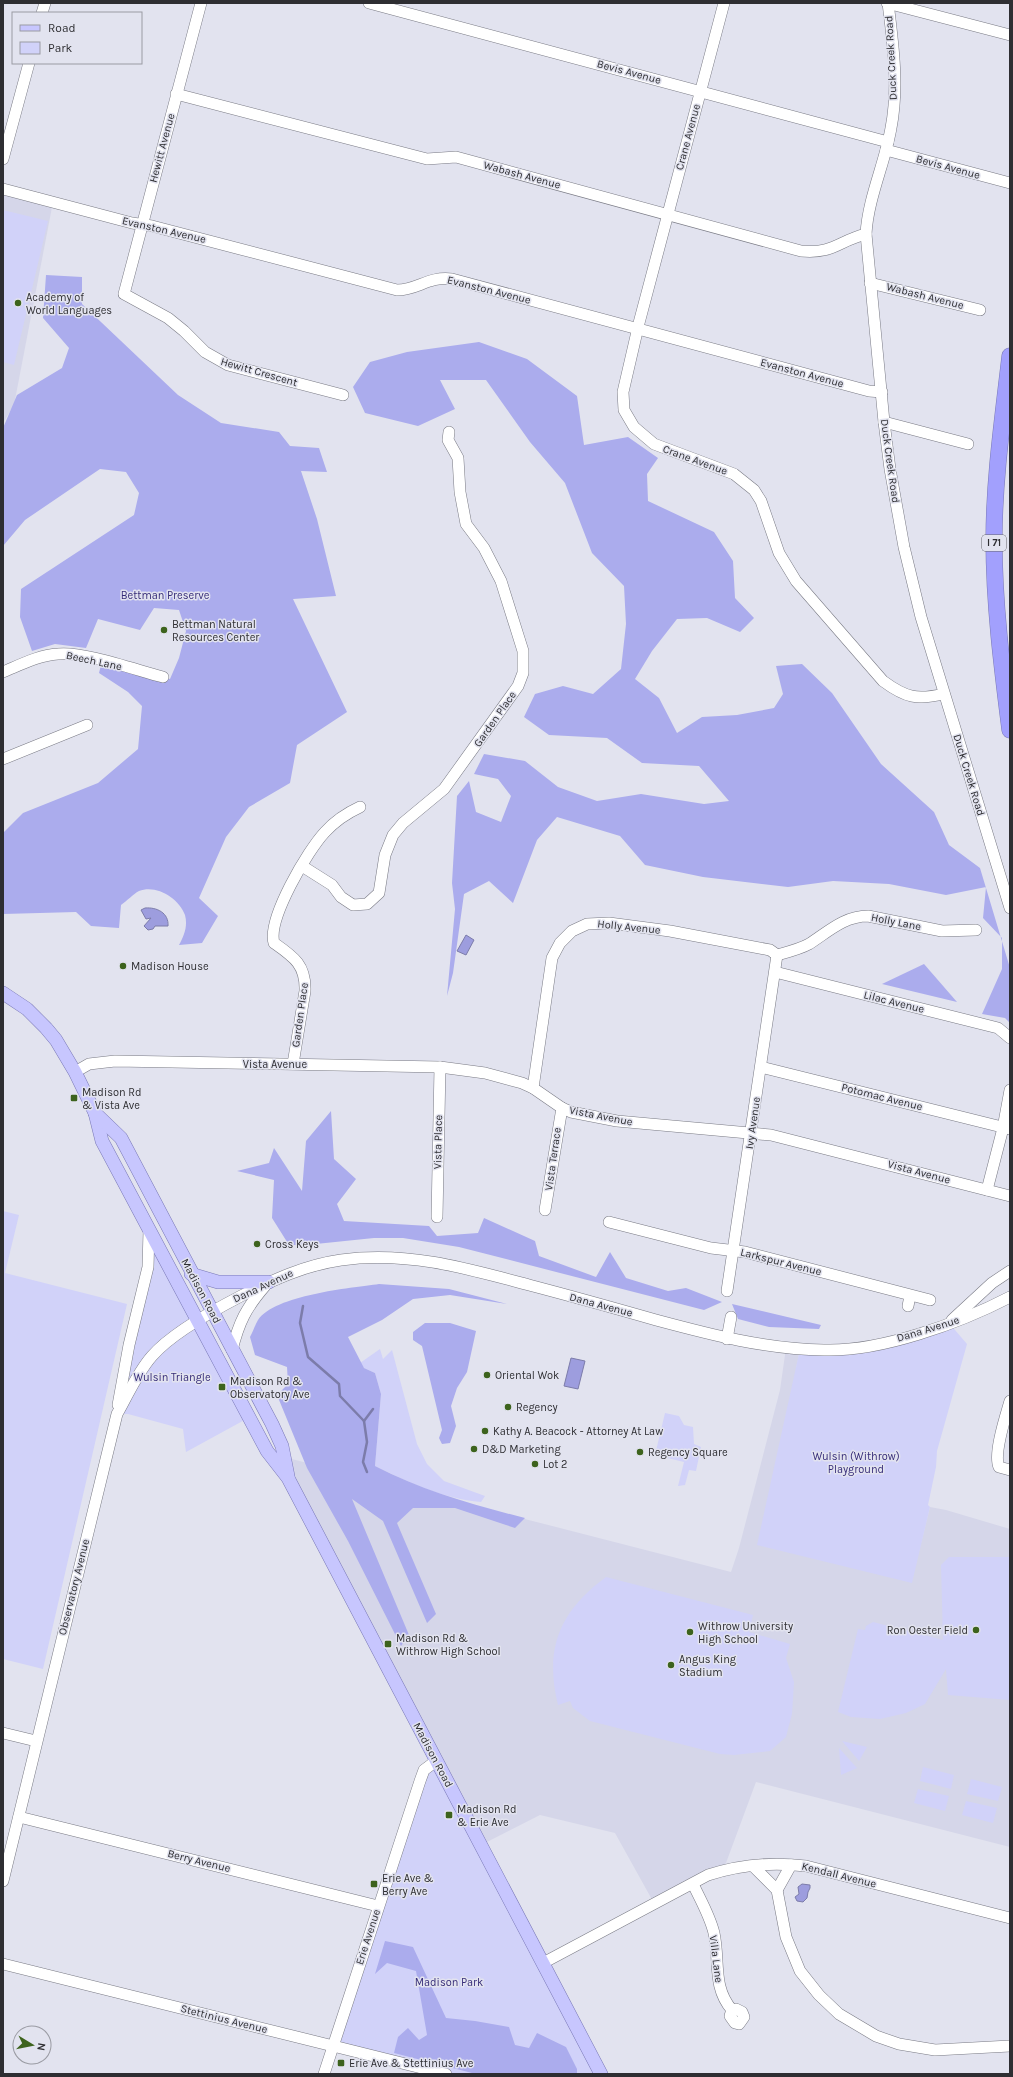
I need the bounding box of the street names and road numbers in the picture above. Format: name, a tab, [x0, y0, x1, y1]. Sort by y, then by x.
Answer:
street label: Duck Creek Road	[882, 15, 900, 101]
street label: Bevis Avenue	[595, 57, 663, 87]
street label: Crane Avenue	[673, 102, 703, 171]
street label: Hewitt Avenue	[146, 112, 178, 184]
street label: Bevis Avenue	[914, 152, 982, 182]
street label: Wabash Avenue	[482, 158, 562, 192]
street label: Evanston Avenue	[121, 214, 208, 246]
street label: Evanston Avenue	[446, 273, 533, 307]
street label: Wabash Avenue	[885, 280, 965, 312]
street label: Hewitt Crescent	[219, 355, 299, 389]
street label: Evanston Avenue	[759, 356, 845, 390]
street label: Duck Creek Road	[878, 418, 902, 504]
street label: Crane Avenue	[661, 442, 729, 478]
road number: I 71	[982, 535, 1006, 551]
street label: Beech Lane	[65, 649, 123, 673]
street label: Garden Place	[471, 688, 519, 749]
street label: Duck Creek Road	[950, 733, 988, 817]
street label: Holly Lane	[870, 911, 922, 933]
street label: Holly Avenue	[597, 917, 662, 937]
street label: Garden Place	[289, 982, 311, 1048]
street label: Lilac Avenue	[862, 988, 926, 1016]
street label: Vista Avenue	[243, 1058, 307, 1071]
street label: Potomac Avenue	[840, 1081, 924, 1113]
street label: Ivy Avenue	[743, 1096, 763, 1150]
street label: Vista Avenue	[568, 1103, 634, 1129]
street label: Vista Place	[431, 1114, 445, 1169]
street label: Vista Terrace	[542, 1126, 564, 1191]
street label: Vista Avenue	[886, 1157, 952, 1187]
street label: Larkspur Avenue	[739, 1246, 823, 1278]
street label: Madison Road	[178, 1256, 224, 1326]
street label: Dana Avenue	[231, 1266, 295, 1306]
street label: Dana Avenue	[568, 1290, 634, 1320]
street label: Dana Avenue	[895, 1313, 961, 1345]
street label: Observatory Avenue	[56, 1537, 92, 1636]
street label: Madison Road	[410, 1720, 456, 1790]
street label: Berry Avenue	[166, 1847, 232, 1875]
street label: Kendall Avenue	[800, 1859, 878, 1891]
street label: Erie Avenue	[353, 1907, 383, 1967]
street label: Villa Lane	[707, 1934, 725, 1984]
street label: Stettinius Avenue	[179, 2002, 269, 2036]

